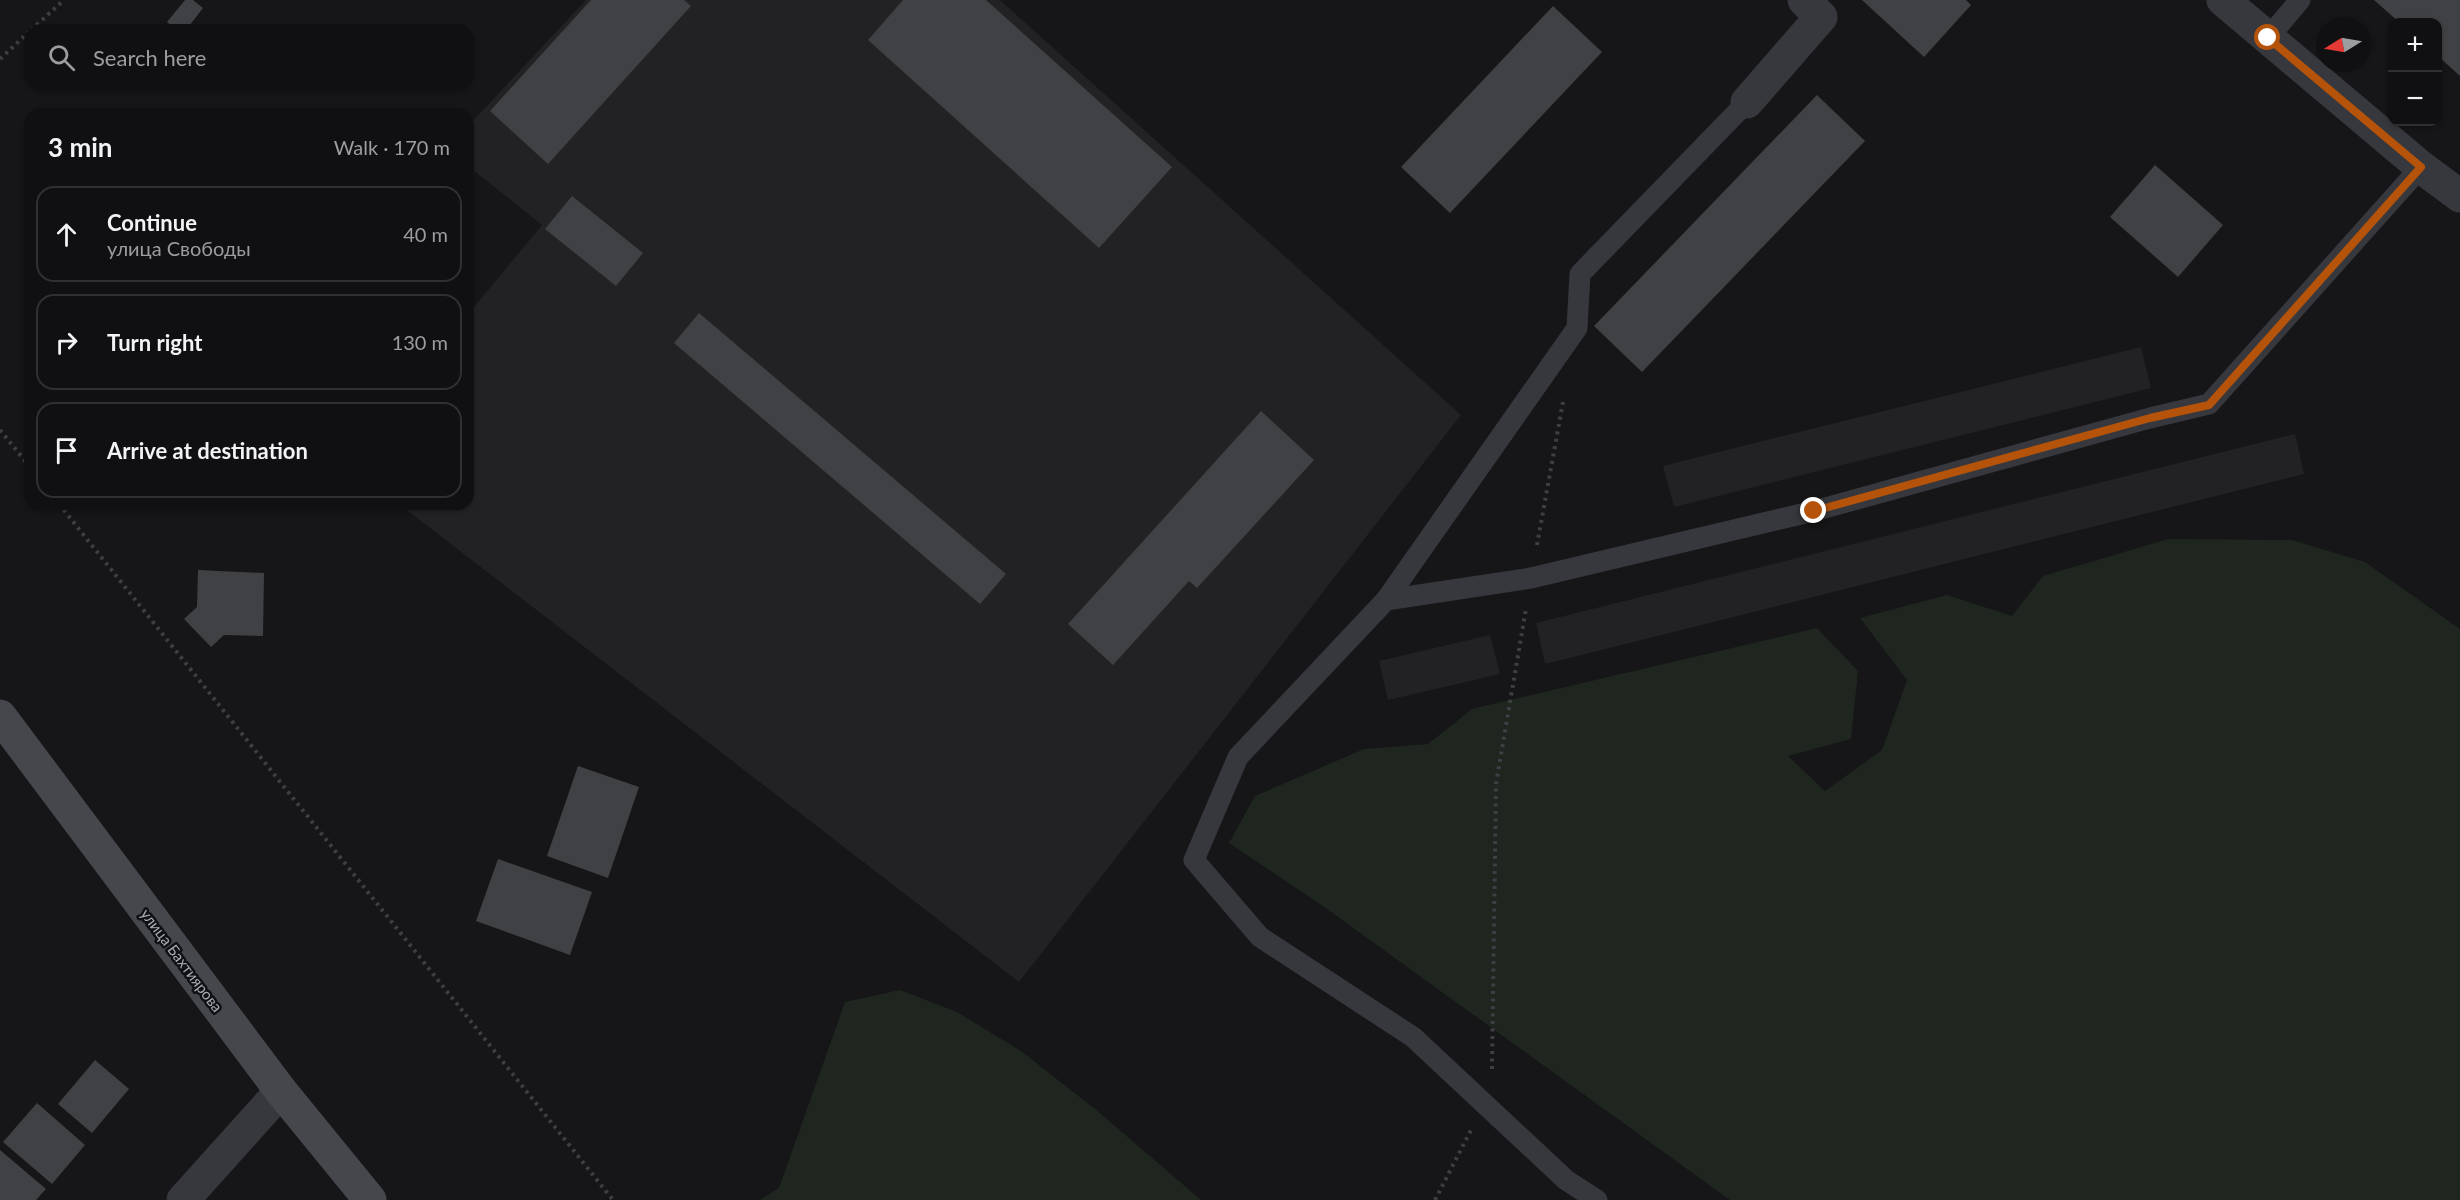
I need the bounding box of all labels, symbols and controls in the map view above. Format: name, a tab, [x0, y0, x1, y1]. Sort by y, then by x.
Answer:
north arrow	[2316, 18, 2370, 72]
map controls	[2388, 18, 2442, 126]
button: +	[2388, 18, 2442, 72]
search box	[24, 24, 474, 90]
route start	[2254, 24, 2280, 50]
icon: search	[45, 41, 78, 74]
text: Search here	[93, 44, 206, 71]
button: −	[2388, 72, 2442, 126]
text: 3 min	[48, 131, 112, 163]
text: Walk · 170 m	[334, 135, 450, 159]
text: Continue	[107, 209, 197, 236]
icon: ahead	[50, 218, 83, 251]
text: 40 m	[403, 222, 448, 246]
text: улица Свободы	[107, 236, 251, 260]
icon: right	[50, 326, 83, 359]
text: Turn right	[107, 329, 202, 356]
text: 130 m	[392, 330, 448, 354]
icon: arrive	[50, 434, 83, 467]
text: Arrive at destination	[107, 437, 308, 464]
route end	[1800, 497, 1826, 523]
street label: улица Бахтиярова	[137, 905, 227, 1015]

